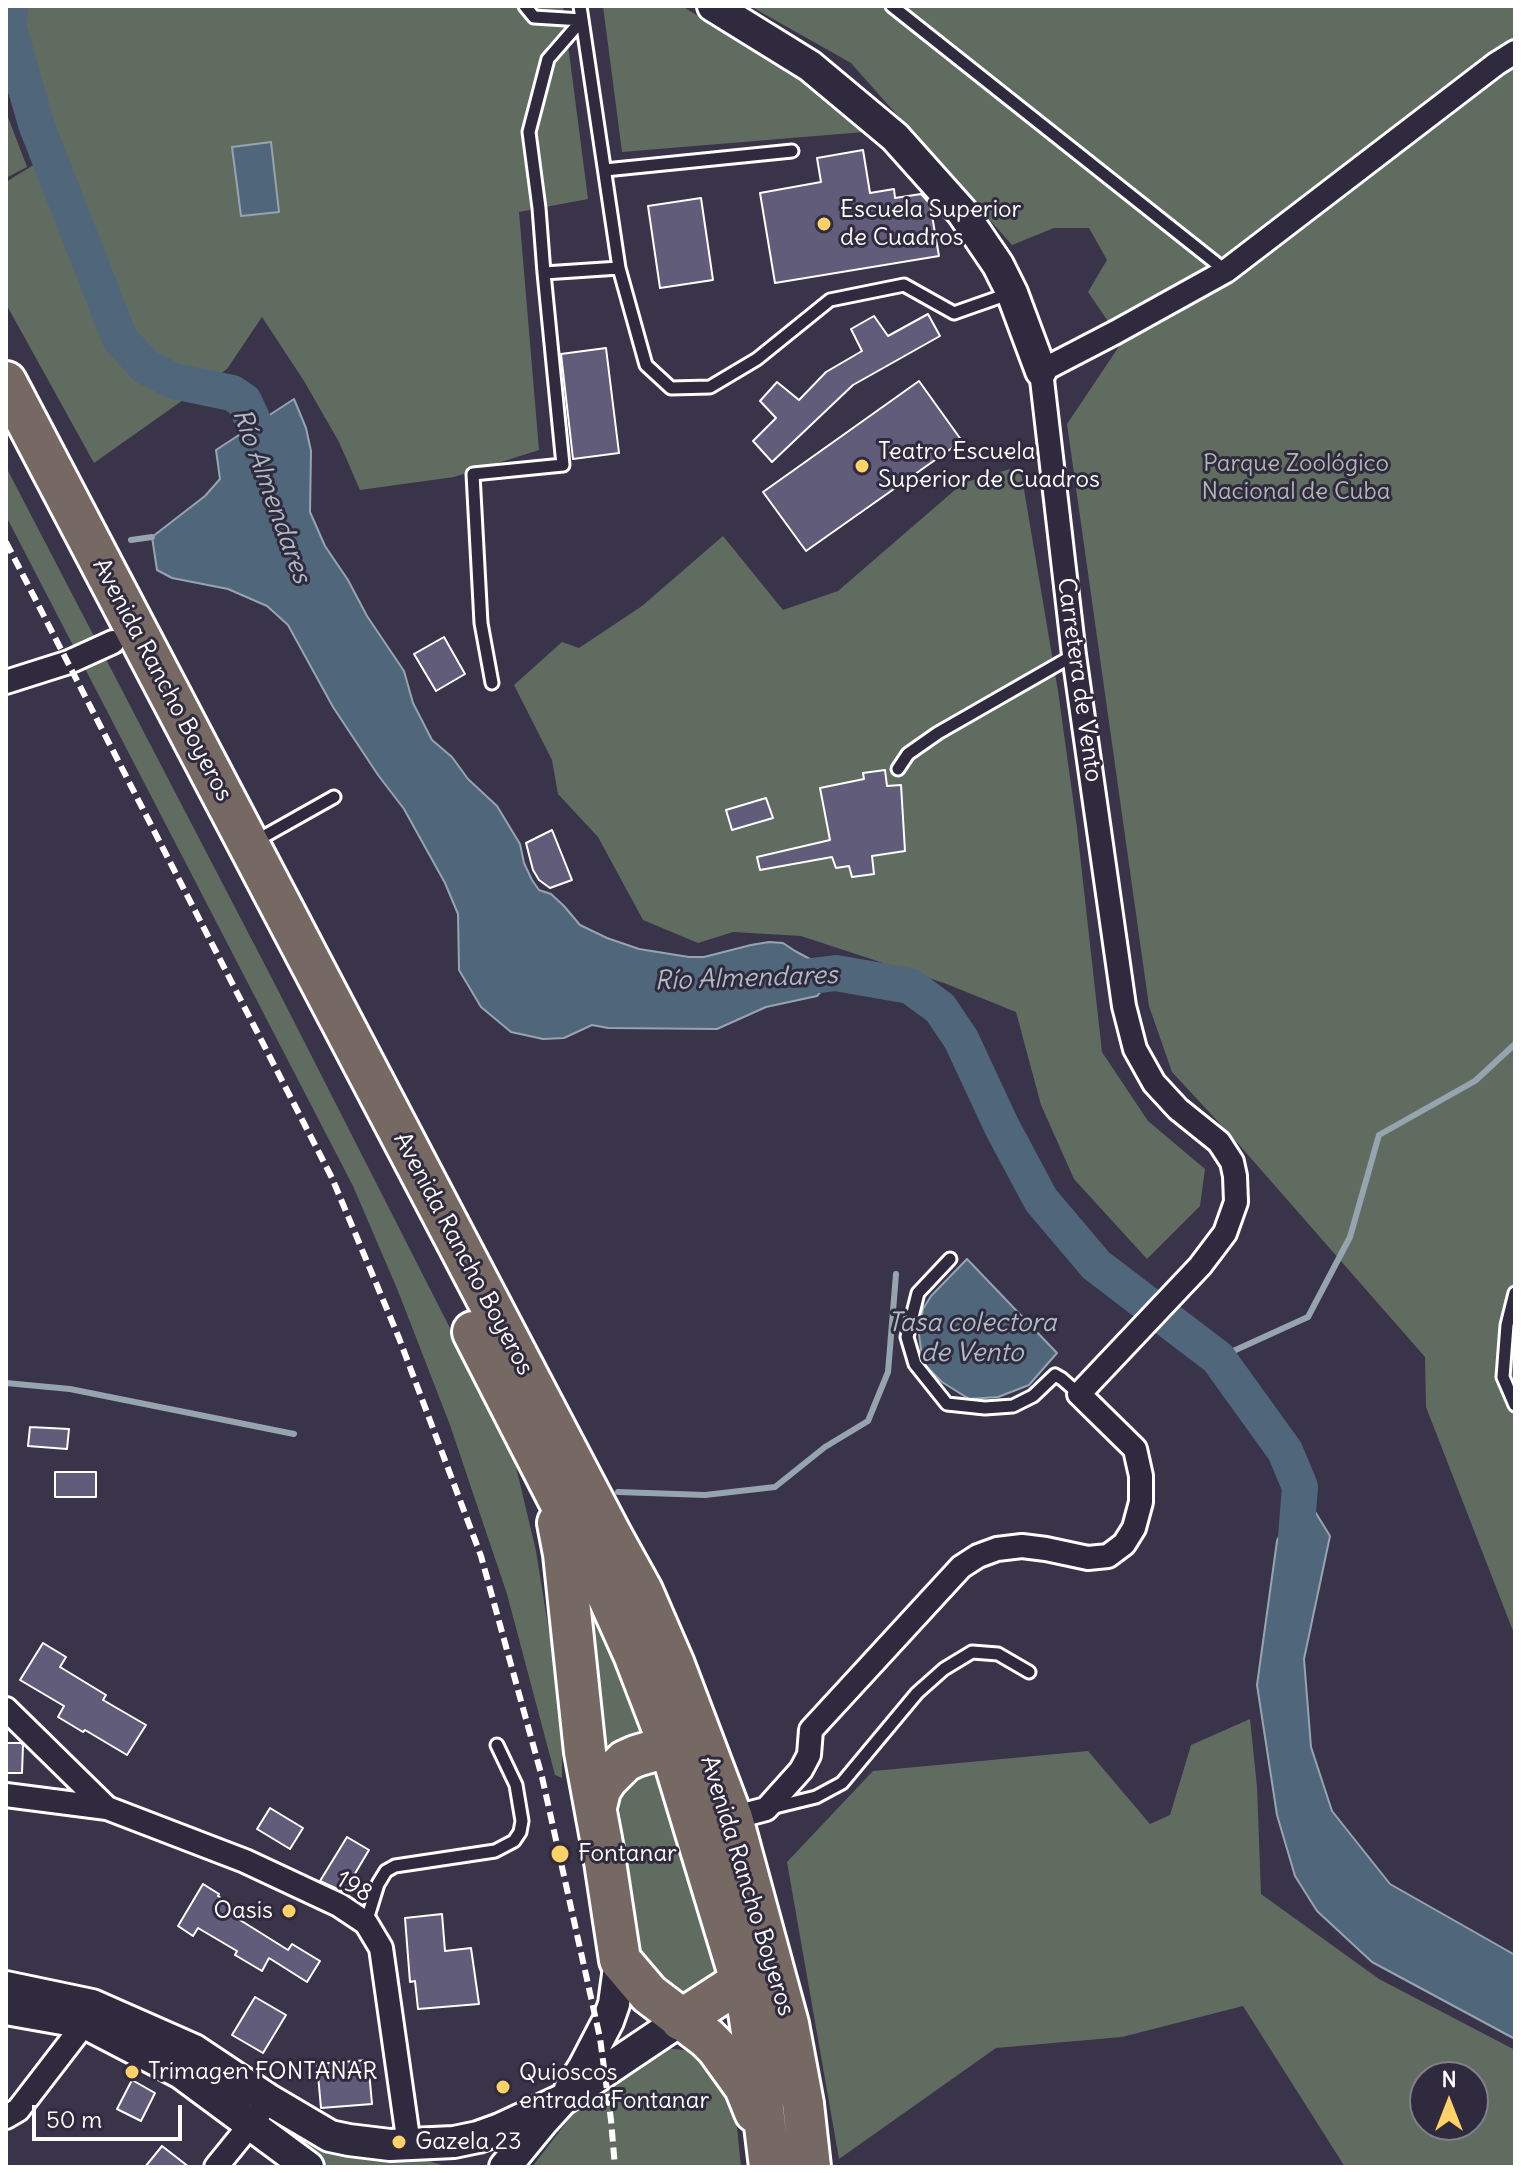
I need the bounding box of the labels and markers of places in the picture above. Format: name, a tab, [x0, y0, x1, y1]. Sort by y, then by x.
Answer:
place label: Escuela Superior de Cuadros	[840, 196, 1021, 252]
marker: Escuela Superior de Cuadros	[815, 215, 833, 233]
place label: Teatro Escuela Superior de Cuadros	[878, 438, 1100, 494]
marker: Teatro Escuela Superior de Cuadros	[853, 457, 871, 475]
place label: Fontanar	[578, 1840, 677, 1868]
marker: Fontanar	[549, 1843, 571, 1865]
place label: Oasis	[214, 1897, 273, 1925]
marker: Oasis	[280, 1902, 298, 1920]
place label: Trimagen FONTANAR	[148, 2058, 377, 2086]
place label: Quioscos entrada Fontanar	[519, 2059, 709, 2115]
marker: Trimagen FONTANAR	[123, 2063, 141, 2081]
marker: Quioscos entrada Fontanar	[494, 2078, 512, 2096]
place label: Gazela 23	[415, 2128, 522, 2156]
marker: Gazela 23	[390, 2133, 408, 2151]

